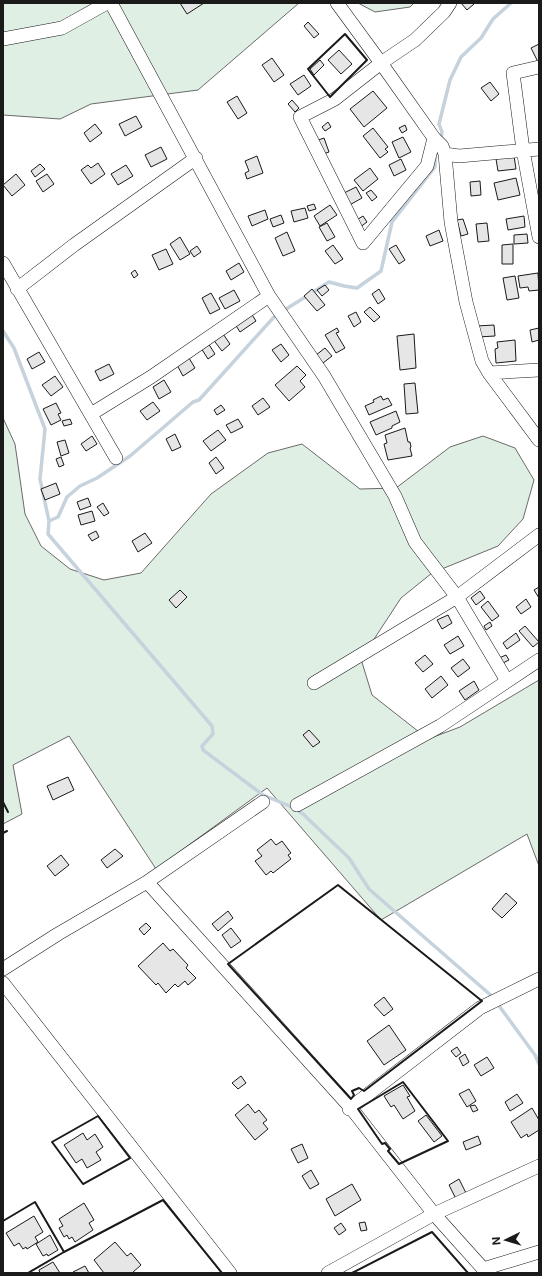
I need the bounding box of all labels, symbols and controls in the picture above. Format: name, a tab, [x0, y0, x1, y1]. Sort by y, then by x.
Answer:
north arrow	[486, 1220, 526, 1260]
text: N	[489, 1236, 503, 1246]

